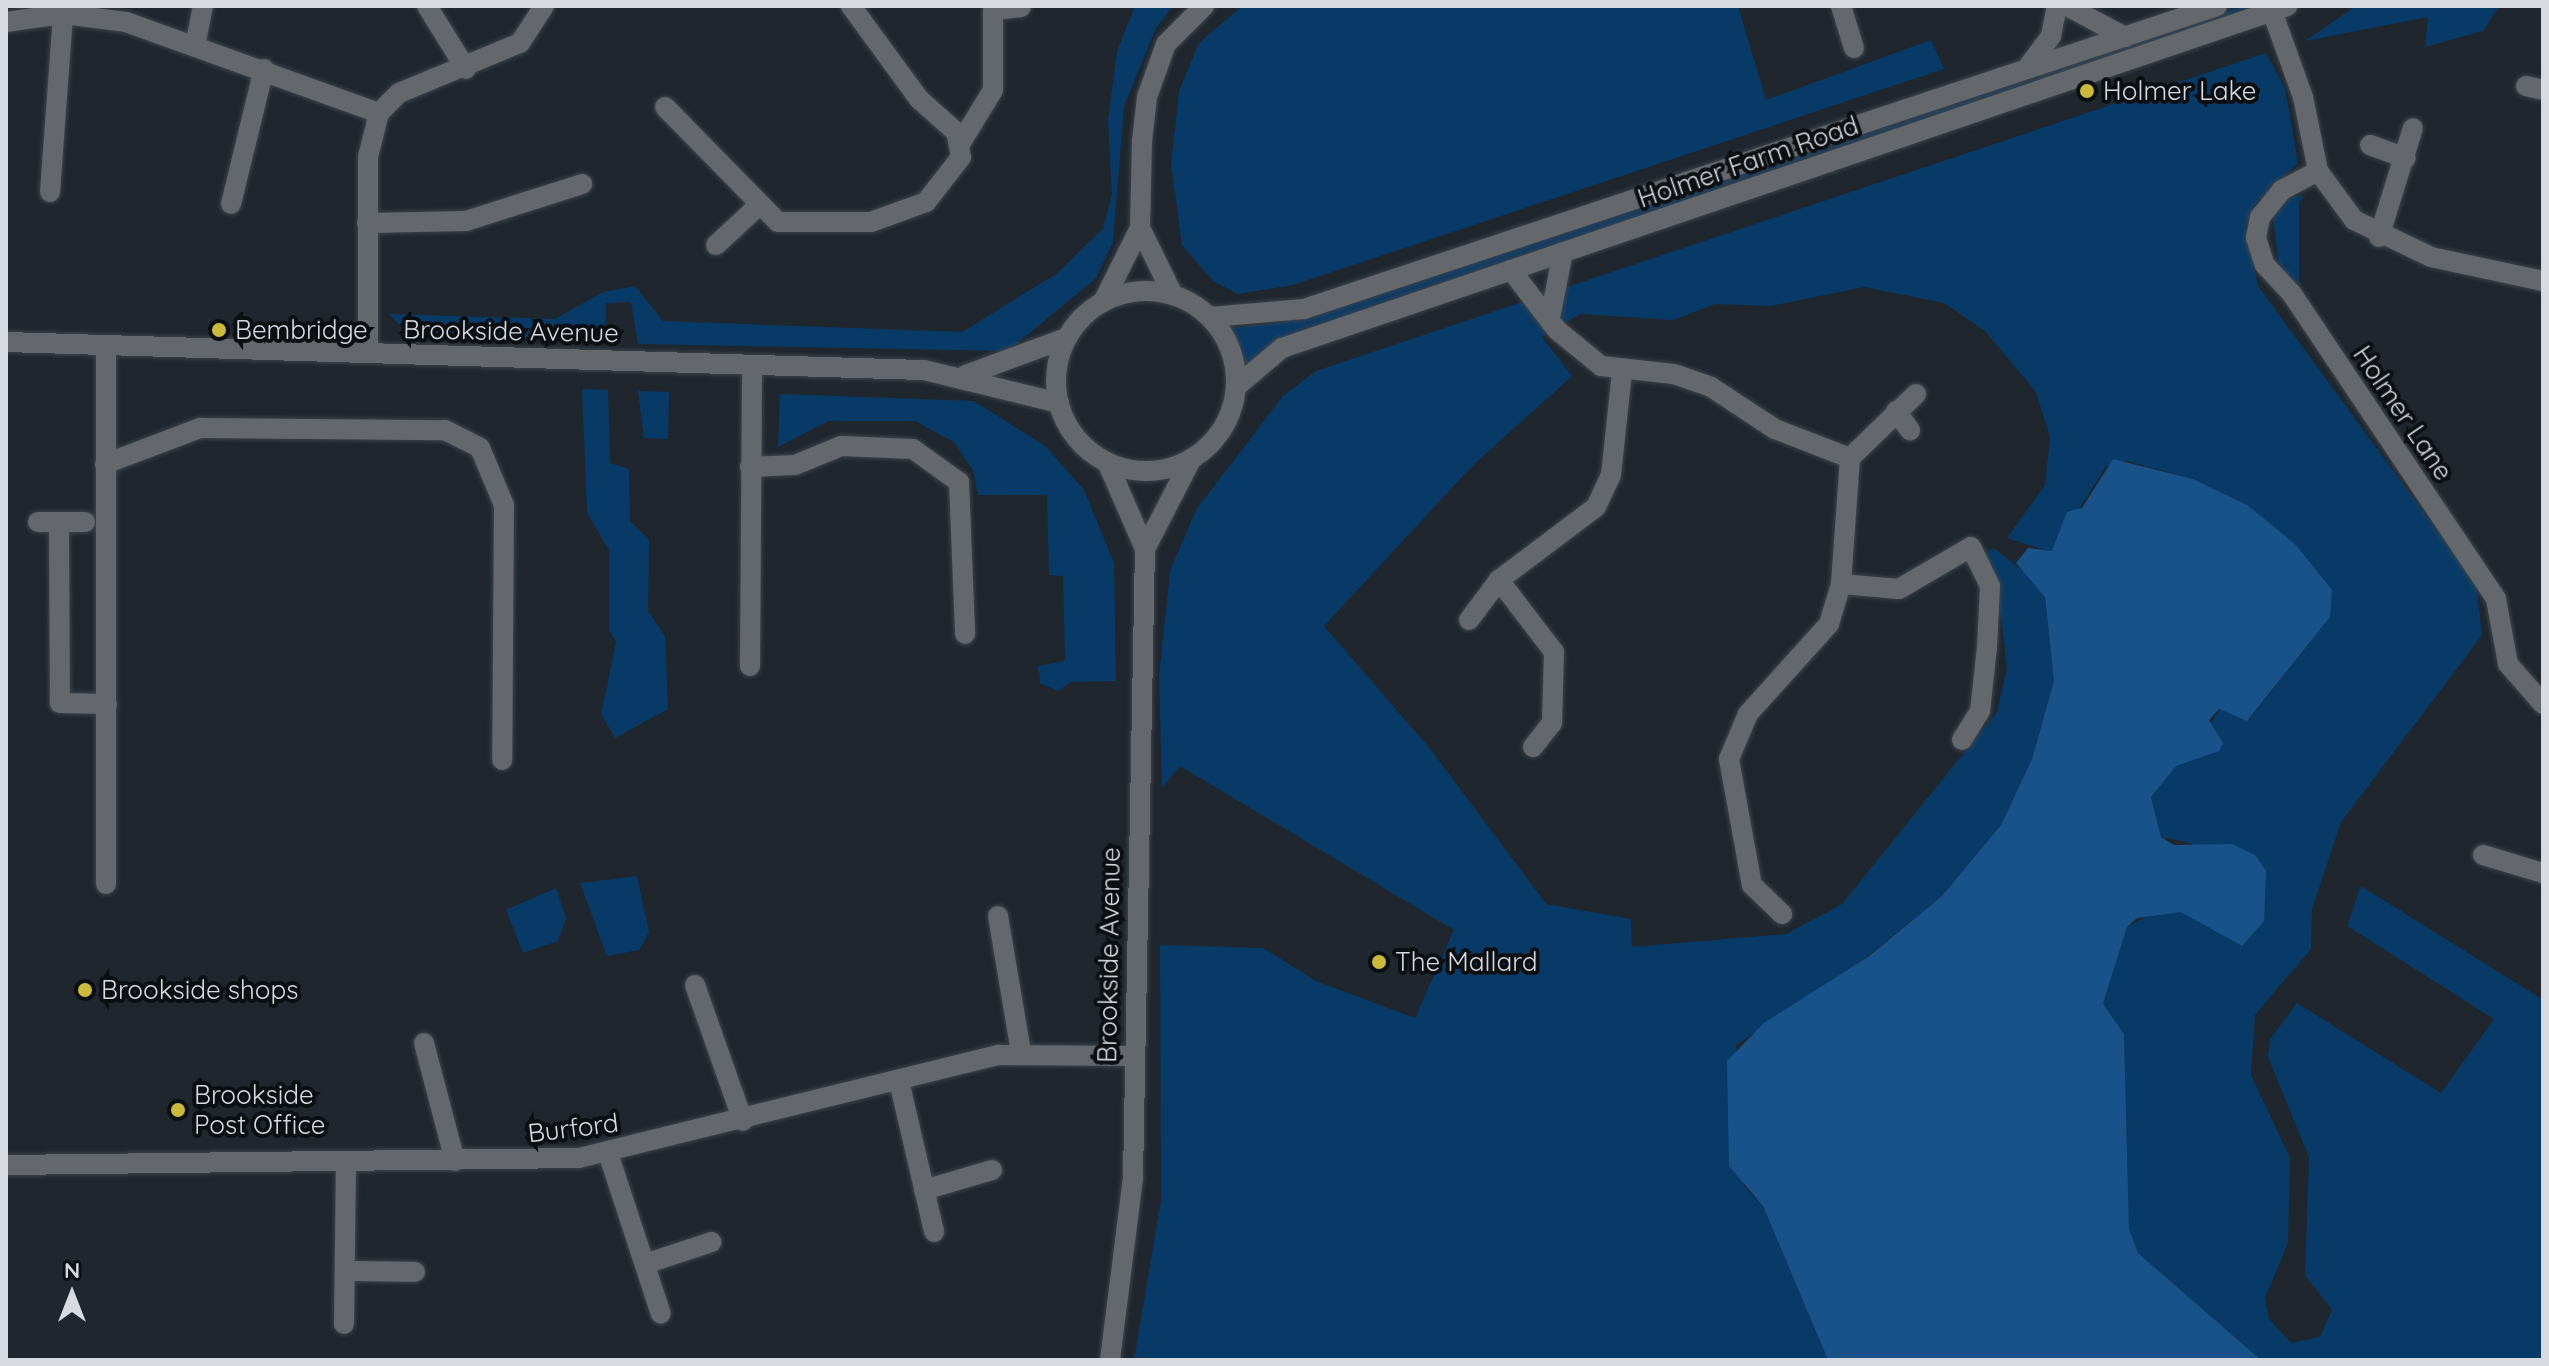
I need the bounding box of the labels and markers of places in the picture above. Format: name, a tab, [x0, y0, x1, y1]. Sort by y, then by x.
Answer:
place label: Holmer Lake	[2103, 75, 2257, 107]
marker: Holmer Lake	[2078, 82, 2096, 100]
place label: Bembridge	[235, 314, 368, 346]
marker: Bembridge	[210, 321, 228, 339]
place label: The Mallard	[1395, 946, 1537, 978]
marker: The Mallard	[1370, 953, 1388, 971]
place label: Brookside shops	[101, 974, 298, 1006]
marker: Brookside shops	[76, 981, 94, 999]
place label: Brookside Post Office	[194, 1079, 325, 1140]
marker: Brookside Post Office	[169, 1101, 187, 1119]

